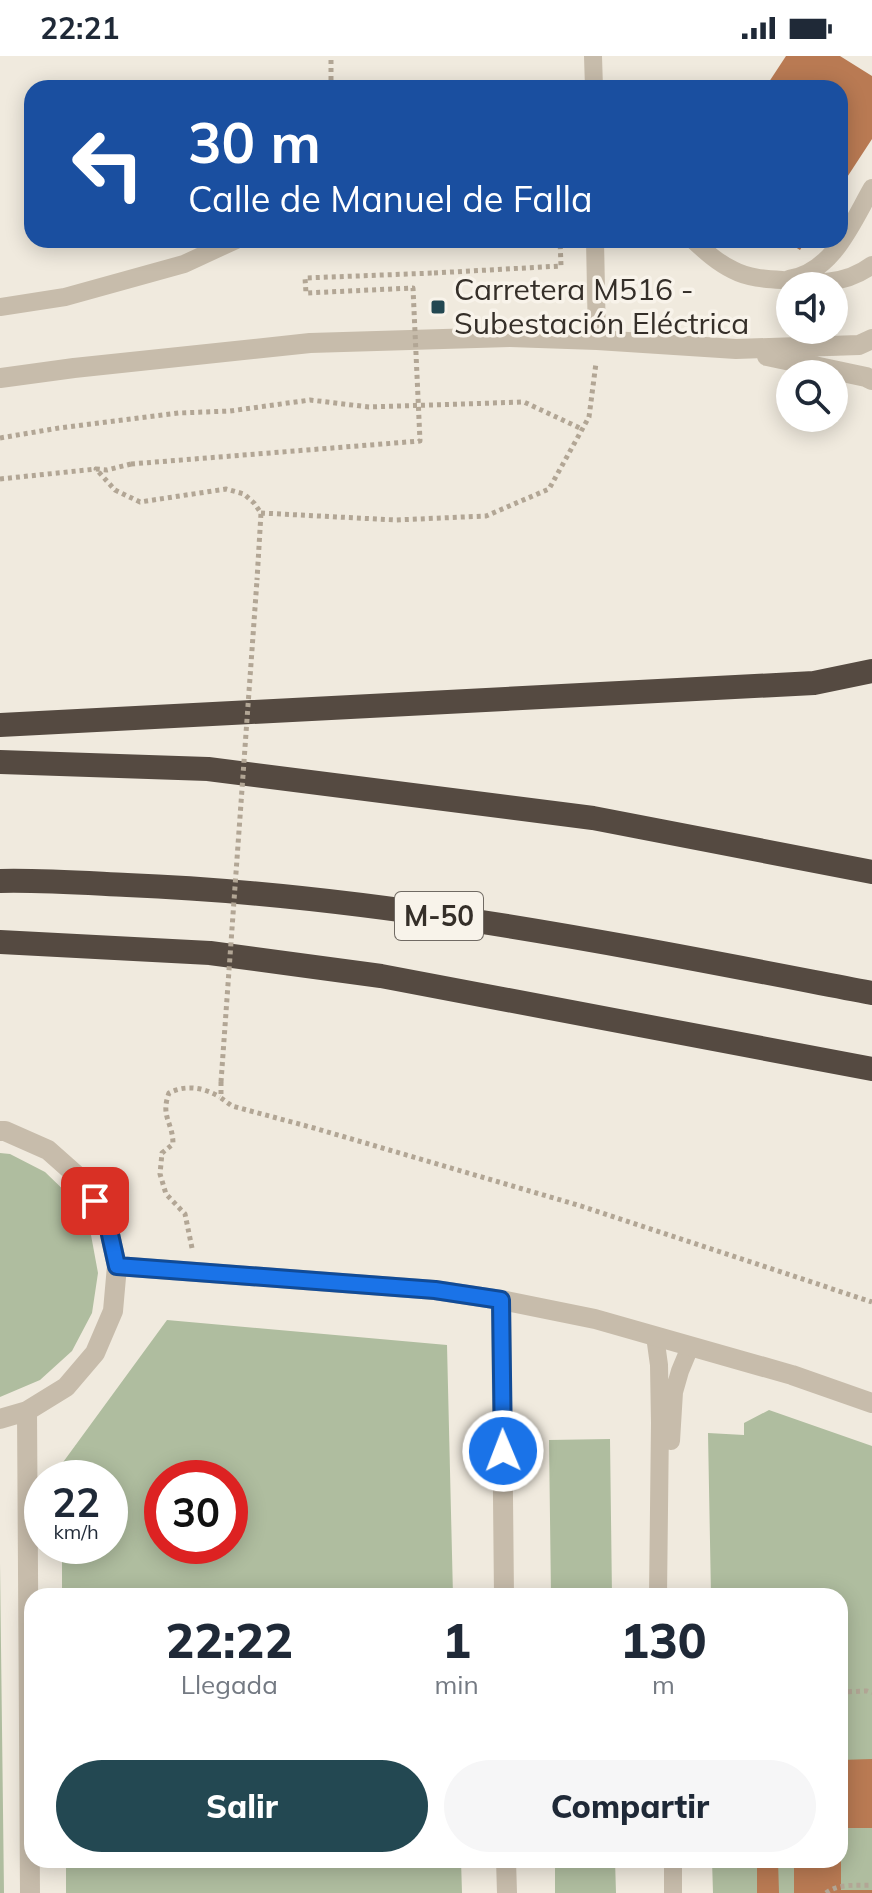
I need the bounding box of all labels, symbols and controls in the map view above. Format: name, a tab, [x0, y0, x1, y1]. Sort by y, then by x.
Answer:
text: 22:21	[40, 9, 119, 47]
text: 30 m	[188, 107, 321, 177]
icon: left	[56, 112, 160, 216]
text: Calle de Manuel de Falla	[188, 176, 593, 221]
place label: Carretera M516 - Subestación Eléctrica	[454, 270, 749, 342]
map controls	[776, 272, 848, 432]
button: sound	[776, 272, 848, 344]
marker: Carretera M516 - Subestación Eléctrica	[429, 298, 447, 316]
button: search	[776, 360, 848, 432]
road number: M-50	[395, 892, 483, 940]
pin	[61, 1167, 129, 1235]
icon: arrive	[73, 1179, 117, 1223]
position arrow	[461, 1409, 545, 1493]
speed limit sign: 30	[144, 1460, 248, 1564]
text: 22	[52, 1477, 100, 1527]
text: km/h	[53, 1519, 99, 1544]
text: 22:22	[165, 1610, 293, 1670]
text: 1	[442, 1610, 471, 1670]
text: 130	[620, 1610, 707, 1670]
text: Llegada	[181, 1668, 278, 1701]
text: min	[435, 1668, 479, 1701]
text: m	[652, 1668, 675, 1701]
button: Salir	[56, 1760, 428, 1852]
button: Compartir	[444, 1760, 816, 1852]

